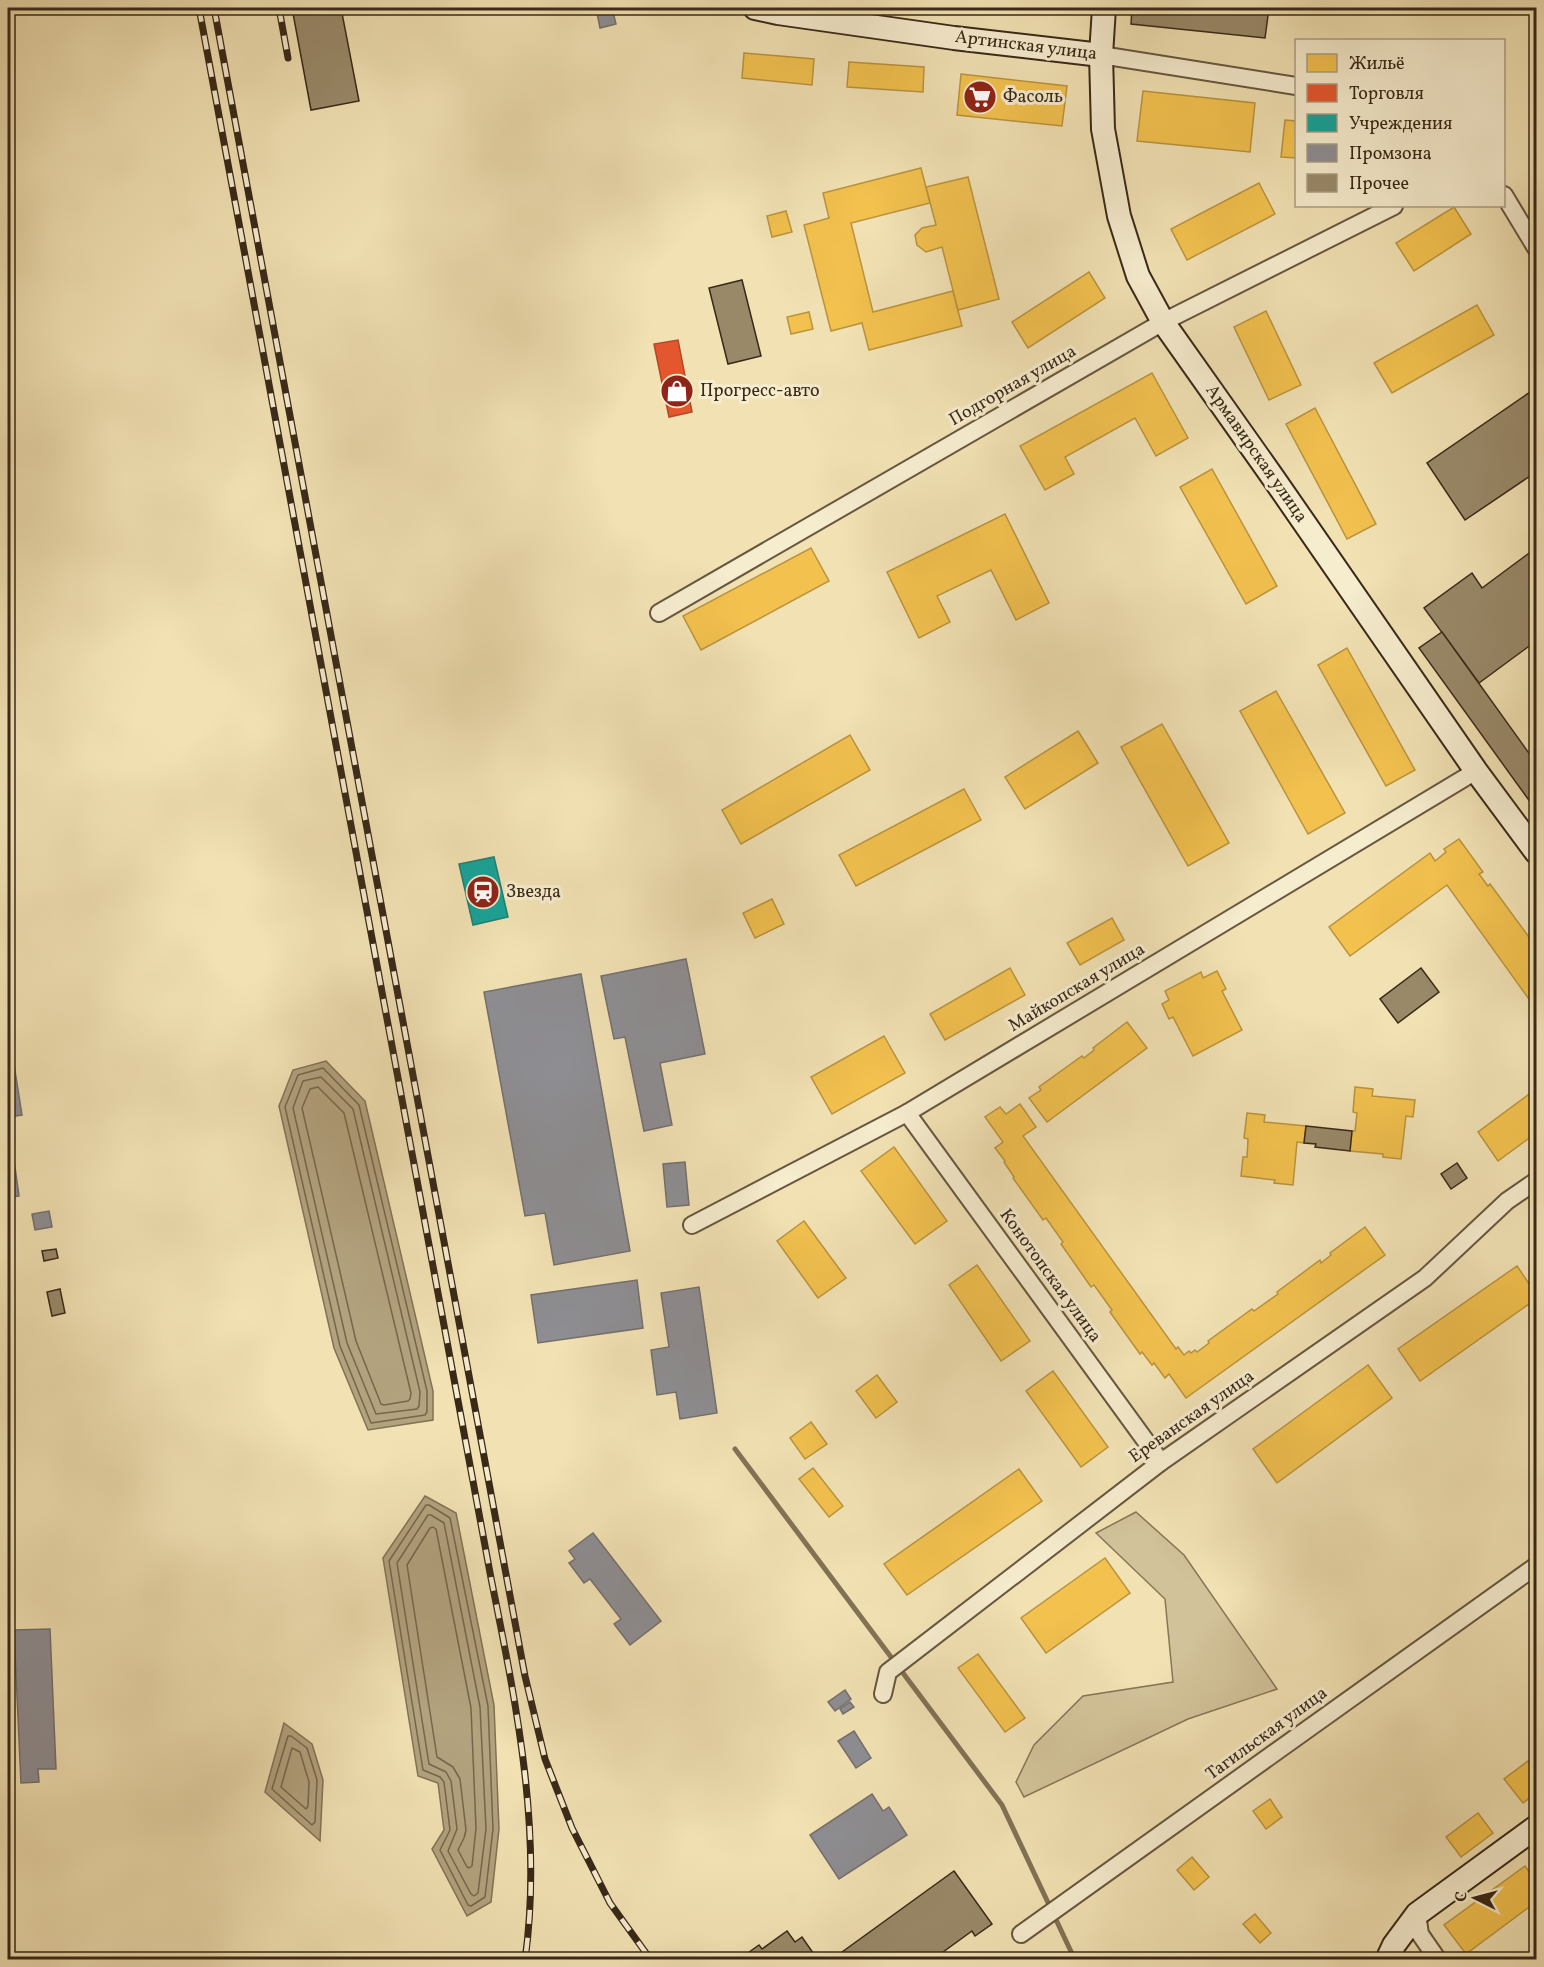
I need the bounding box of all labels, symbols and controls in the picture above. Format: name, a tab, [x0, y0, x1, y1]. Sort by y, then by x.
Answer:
street label: Артинская улица	[954, 25, 1099, 67]
legend	[1295, 39, 1505, 207]
text: Жильё	[1349, 52, 1405, 77]
supermarket icon: Фасоль	[962, 79, 998, 115]
text: Торговля	[1349, 82, 1424, 107]
place label: Фасоль	[1003, 85, 1063, 110]
text: Учреждения	[1349, 112, 1452, 137]
text: Промзона	[1349, 142, 1432, 167]
text: Прочее	[1349, 172, 1409, 197]
street label: Подгорная улица	[945, 339, 1081, 433]
shop icon: Прогресс-авто	[659, 373, 695, 409]
place label: Прогресс-авто	[700, 379, 820, 404]
street label: Армавирская улица	[1199, 380, 1313, 528]
station icon: Звезда	[465, 874, 501, 910]
place label: Звезда	[506, 880, 561, 905]
street label: Майкопская улица	[1004, 937, 1150, 1039]
street label: Конотопская улица	[993, 1204, 1107, 1348]
street label: Ереванская улица	[1124, 1364, 1260, 1470]
street label: Тагильская улица	[1201, 1681, 1333, 1787]
north arrow	[1445, 1868, 1505, 1928]
text: С	[1451, 1890, 1474, 1903]

